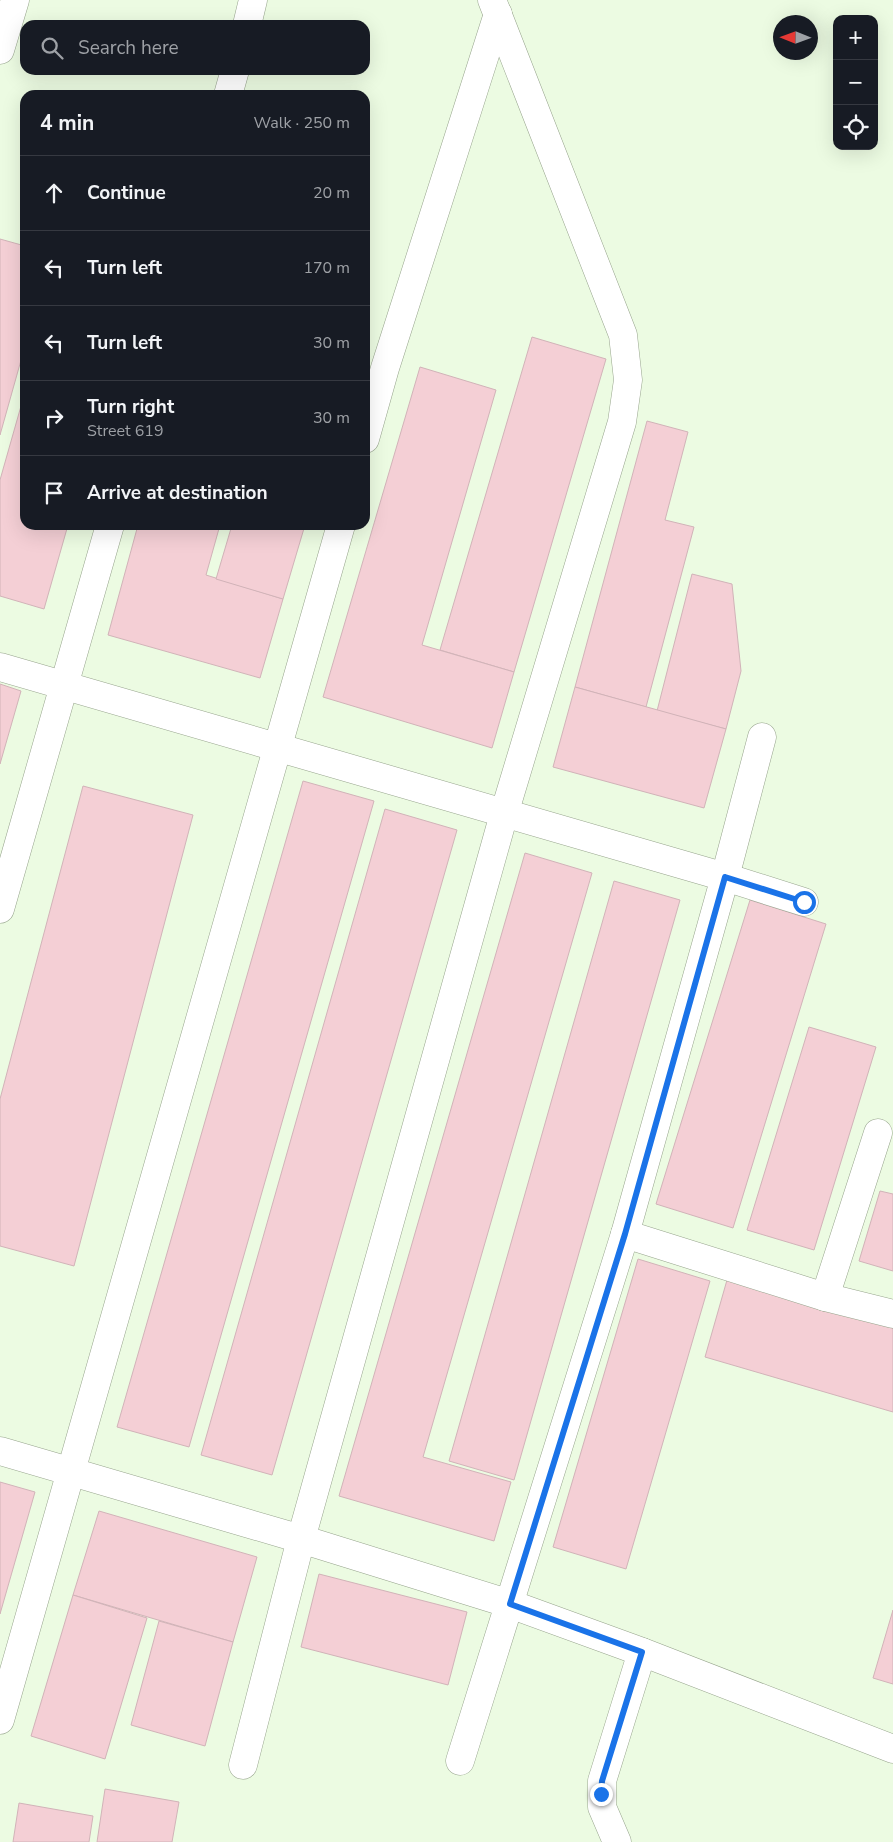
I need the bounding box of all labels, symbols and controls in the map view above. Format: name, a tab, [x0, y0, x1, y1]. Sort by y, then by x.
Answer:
north arrow	[773, 15, 818, 60]
map controls	[833, 15, 878, 150]
button: +	[833, 15, 878, 60]
search box	[20, 20, 370, 75]
icon: search	[38, 34, 66, 62]
text: Search here	[78, 35, 179, 61]
button: −	[833, 60, 878, 105]
button: locate	[833, 105, 878, 150]
text: 4 min	[40, 109, 94, 137]
text: Walk · 250 m	[254, 112, 350, 134]
icon: ahead	[40, 179, 68, 207]
text: Continue	[87, 180, 166, 206]
text: 20 m	[313, 182, 350, 204]
icon: left	[40, 254, 68, 282]
text: Turn left	[87, 255, 162, 281]
text: 170 m	[303, 257, 350, 279]
icon: left	[40, 329, 68, 357]
text: Turn left	[87, 330, 162, 356]
text: 30 m	[313, 332, 350, 354]
text: Turn right	[87, 394, 174, 420]
icon: right	[40, 404, 68, 432]
text: 30 m	[313, 407, 350, 429]
text: Street 619	[87, 420, 164, 442]
icon: arrive	[40, 479, 68, 507]
text: Arrive at destination	[87, 480, 268, 506]
route start	[793, 891, 816, 914]
route end	[590, 1783, 613, 1806]

